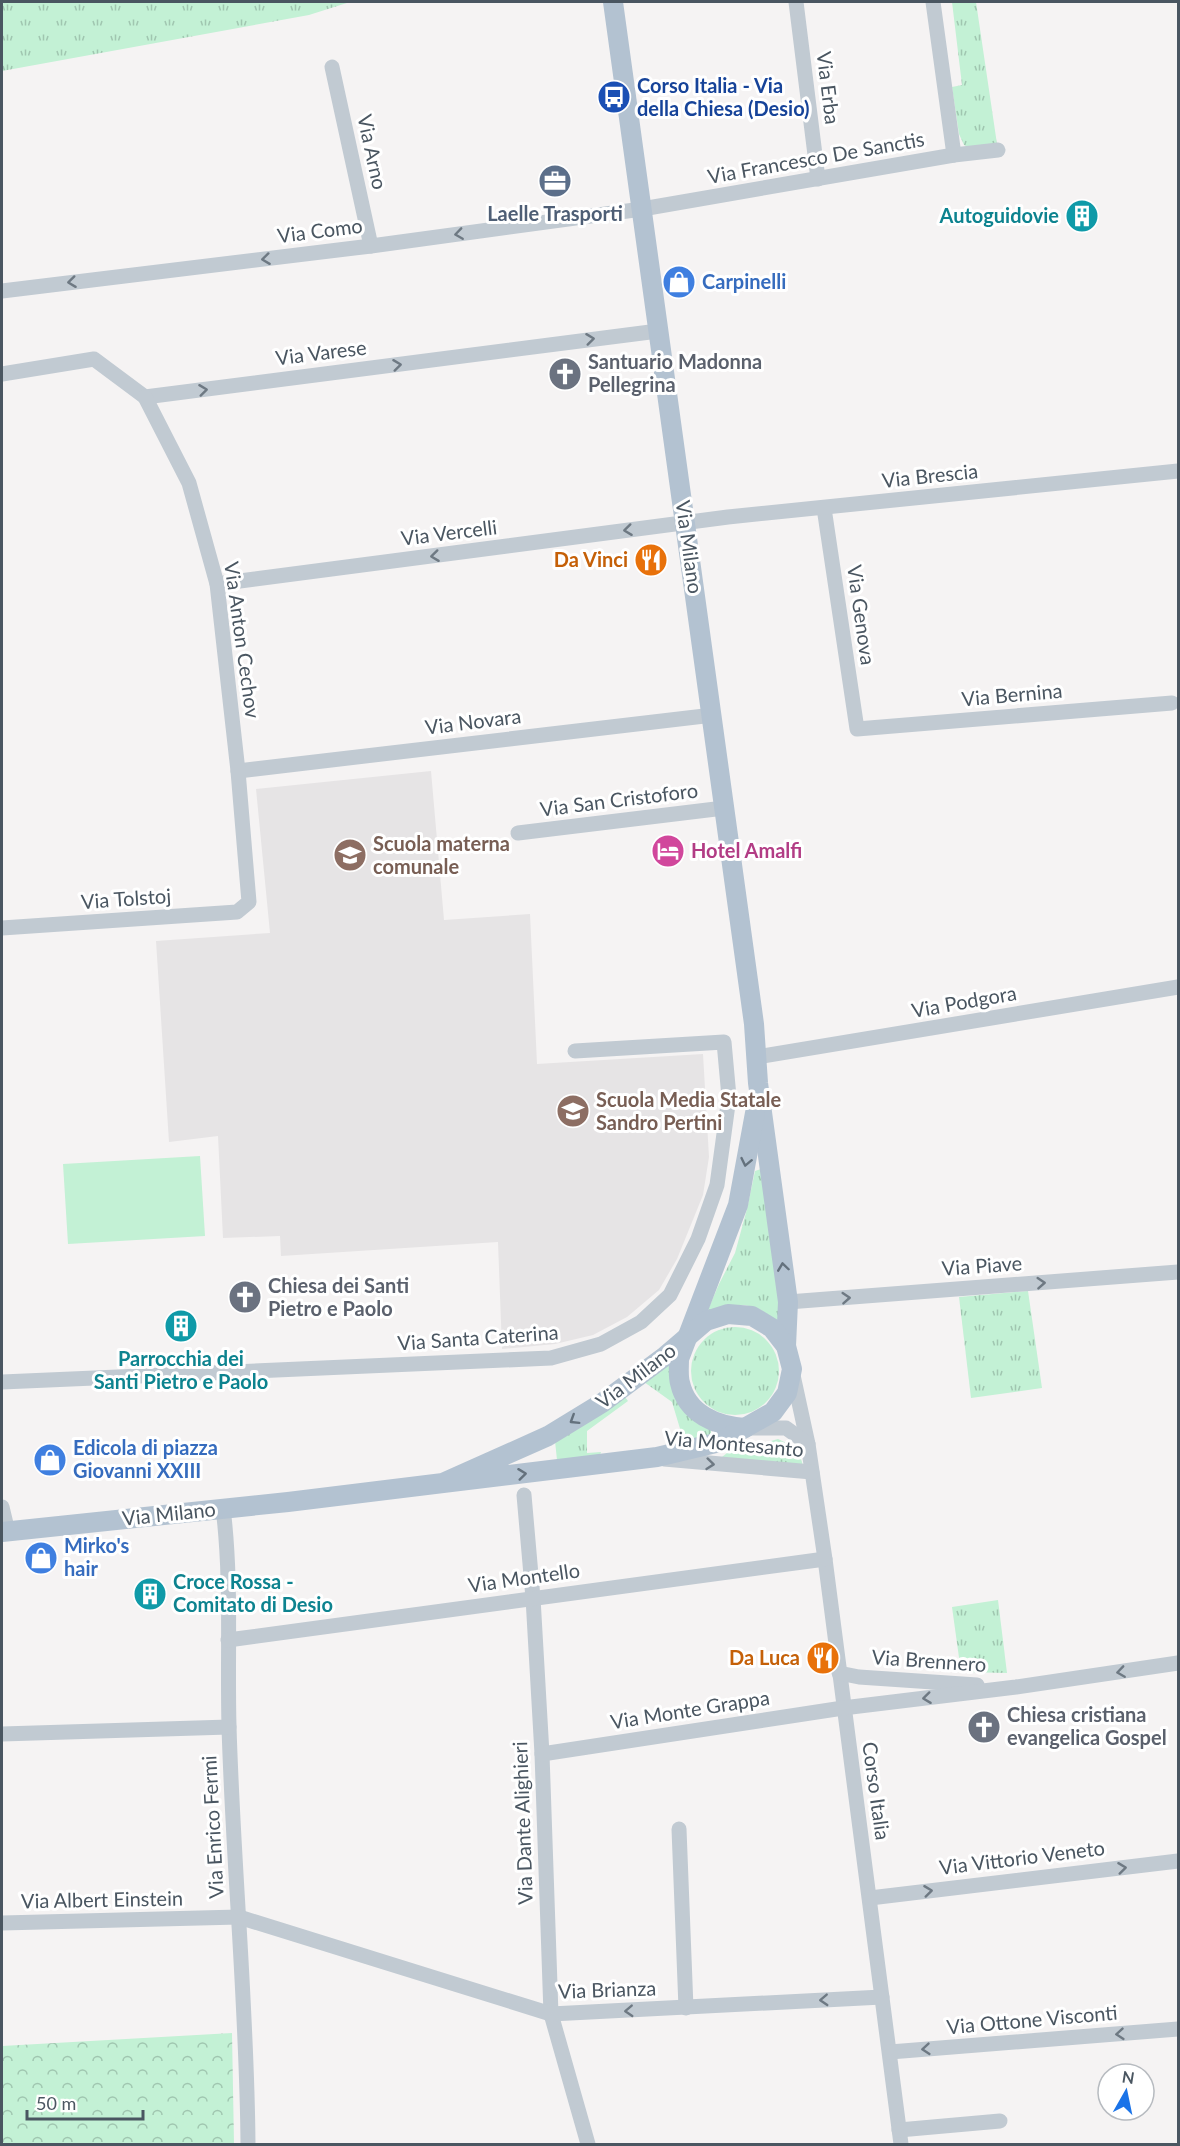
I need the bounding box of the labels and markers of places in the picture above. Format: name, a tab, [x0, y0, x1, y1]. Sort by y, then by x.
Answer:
place label: Corso Italia - Via della Chiesa (Desio)	[637, 73, 810, 120]
bus stop icon: Corso Italia - Via della Chiesa (Desio)	[596, 79, 632, 115]
office icon: Laelle Trasporti	[537, 163, 573, 199]
building icon: Autoguidovie	[1064, 198, 1100, 234]
place label: Laelle Trasporti	[487, 201, 623, 225]
place label: Autoguidovie	[939, 203, 1059, 227]
shop icon: Carpinelli	[661, 264, 697, 300]
place label: Carpinelli	[702, 269, 786, 293]
place label: Santuario Madonna Pellegrina	[588, 349, 762, 396]
church icon: Santuario Madonna Pellegrina	[547, 356, 583, 392]
restaurant icon: Da Vinci	[633, 542, 669, 578]
place label: Da Vinci	[554, 547, 628, 571]
place label: Scuola materna comunale	[373, 831, 510, 878]
hotel icon: Hotel Amalfi	[650, 833, 686, 869]
school or university icon: Scuola materna comunale	[332, 837, 368, 873]
place label: Hotel Amalfi	[691, 838, 802, 862]
place label: Scuola Media Statale Sandro Pertini	[596, 1087, 782, 1134]
school or university icon: Scuola Media Statale Sandro Pertini	[555, 1093, 591, 1129]
place label: Chiesa dei Santi Pietro e Paolo	[268, 1273, 409, 1320]
church icon: Chiesa dei Santi Pietro e Paolo	[227, 1279, 263, 1315]
building icon: Parrocchia dei Santi Pietro e Paolo	[163, 1308, 199, 1344]
place label: Parrocchia dei Santi Pietro e Paolo	[94, 1346, 268, 1393]
place label: Edicola di piazza Giovanni XXIII	[73, 1435, 218, 1482]
shop icon: Edicola di piazza Giovanni XXIII	[32, 1442, 68, 1478]
place label: Mirko's hair	[64, 1533, 129, 1580]
shop icon: Mirko's hair	[23, 1540, 59, 1576]
place label: Croce Rossa - Comitato di Desio	[173, 1569, 333, 1616]
building icon: Croce Rossa - Comitato di Desio	[132, 1576, 168, 1612]
restaurant icon: Da Luca	[805, 1640, 841, 1676]
place label: Da Luca	[729, 1645, 800, 1669]
place label: Chiesa cristiana evangelica Gospel	[1007, 1702, 1167, 1749]
church icon: Chiesa cristiana evangelica Gospel	[966, 1709, 1002, 1745]

